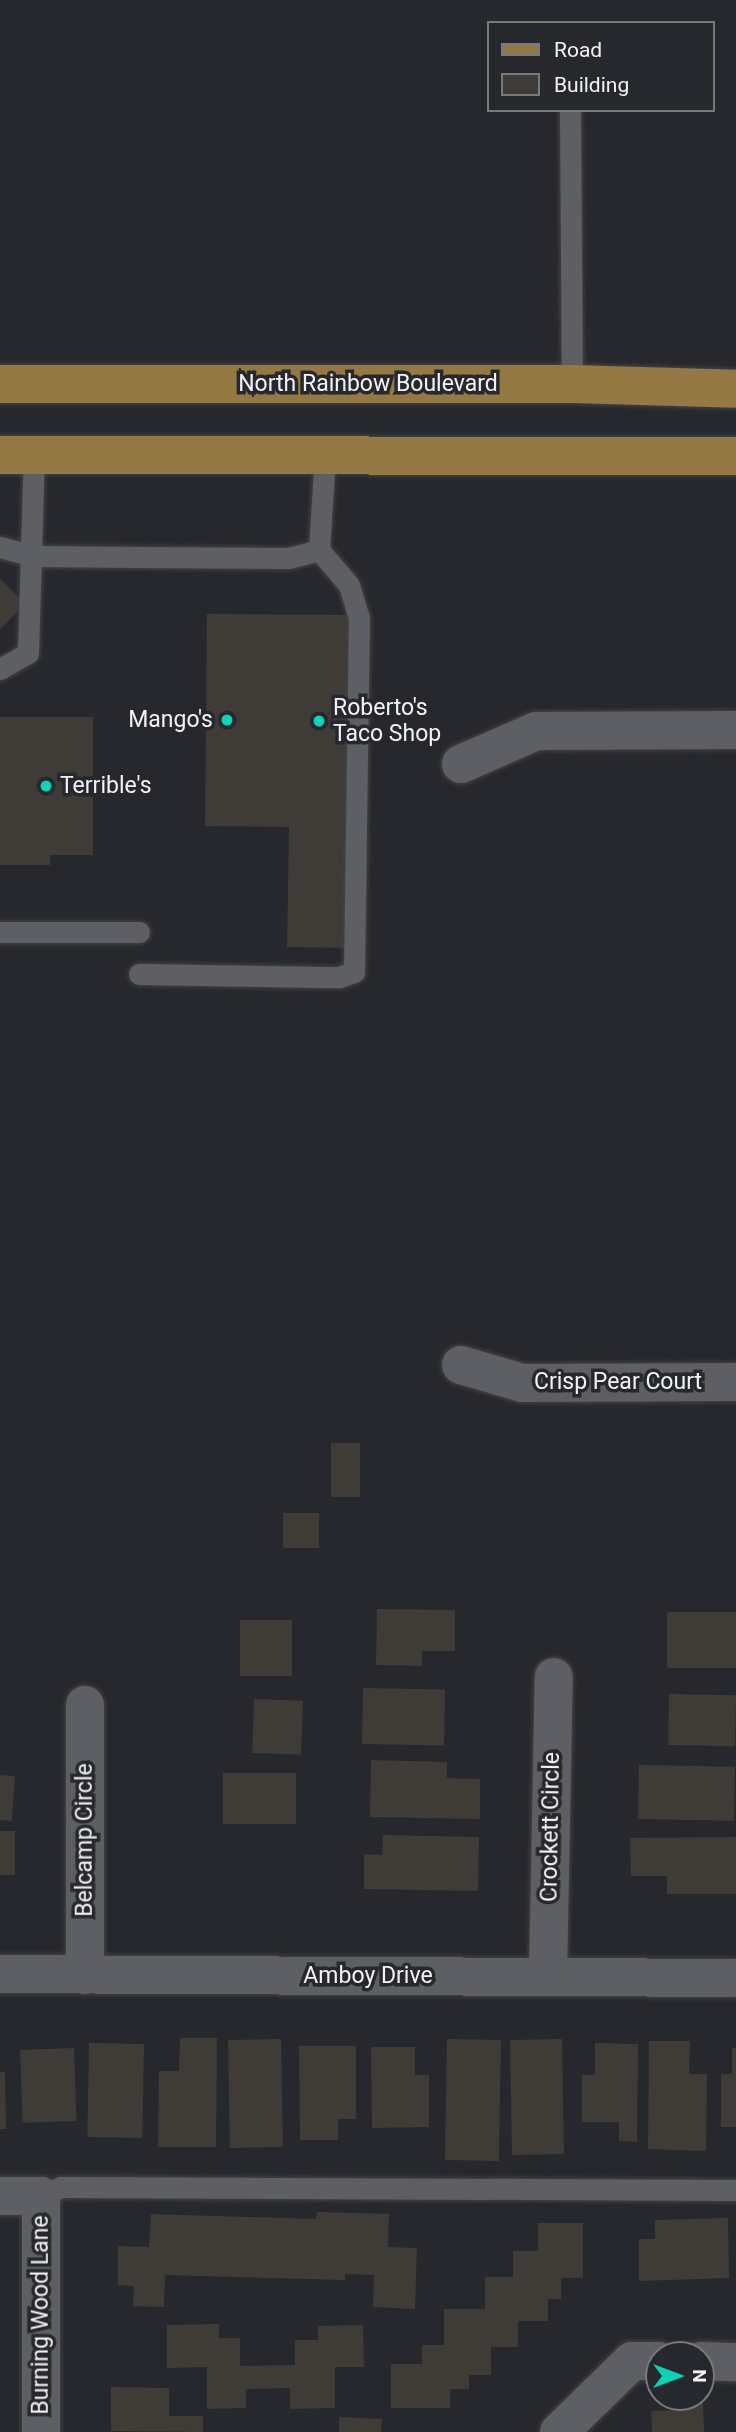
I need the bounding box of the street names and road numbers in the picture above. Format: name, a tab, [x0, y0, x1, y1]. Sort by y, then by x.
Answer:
street label: North Rainbow Boulevard	[238, 370, 498, 398]
street label: Crisp Pear Court	[534, 1368, 702, 1396]
street label: Crockett Circle	[536, 1752, 566, 1902]
street label: Belcamp Circle	[71, 1763, 99, 1917]
street label: Amboy Drive	[303, 1962, 433, 1990]
street label: Burning Wood Lane	[27, 2215, 55, 2415]

